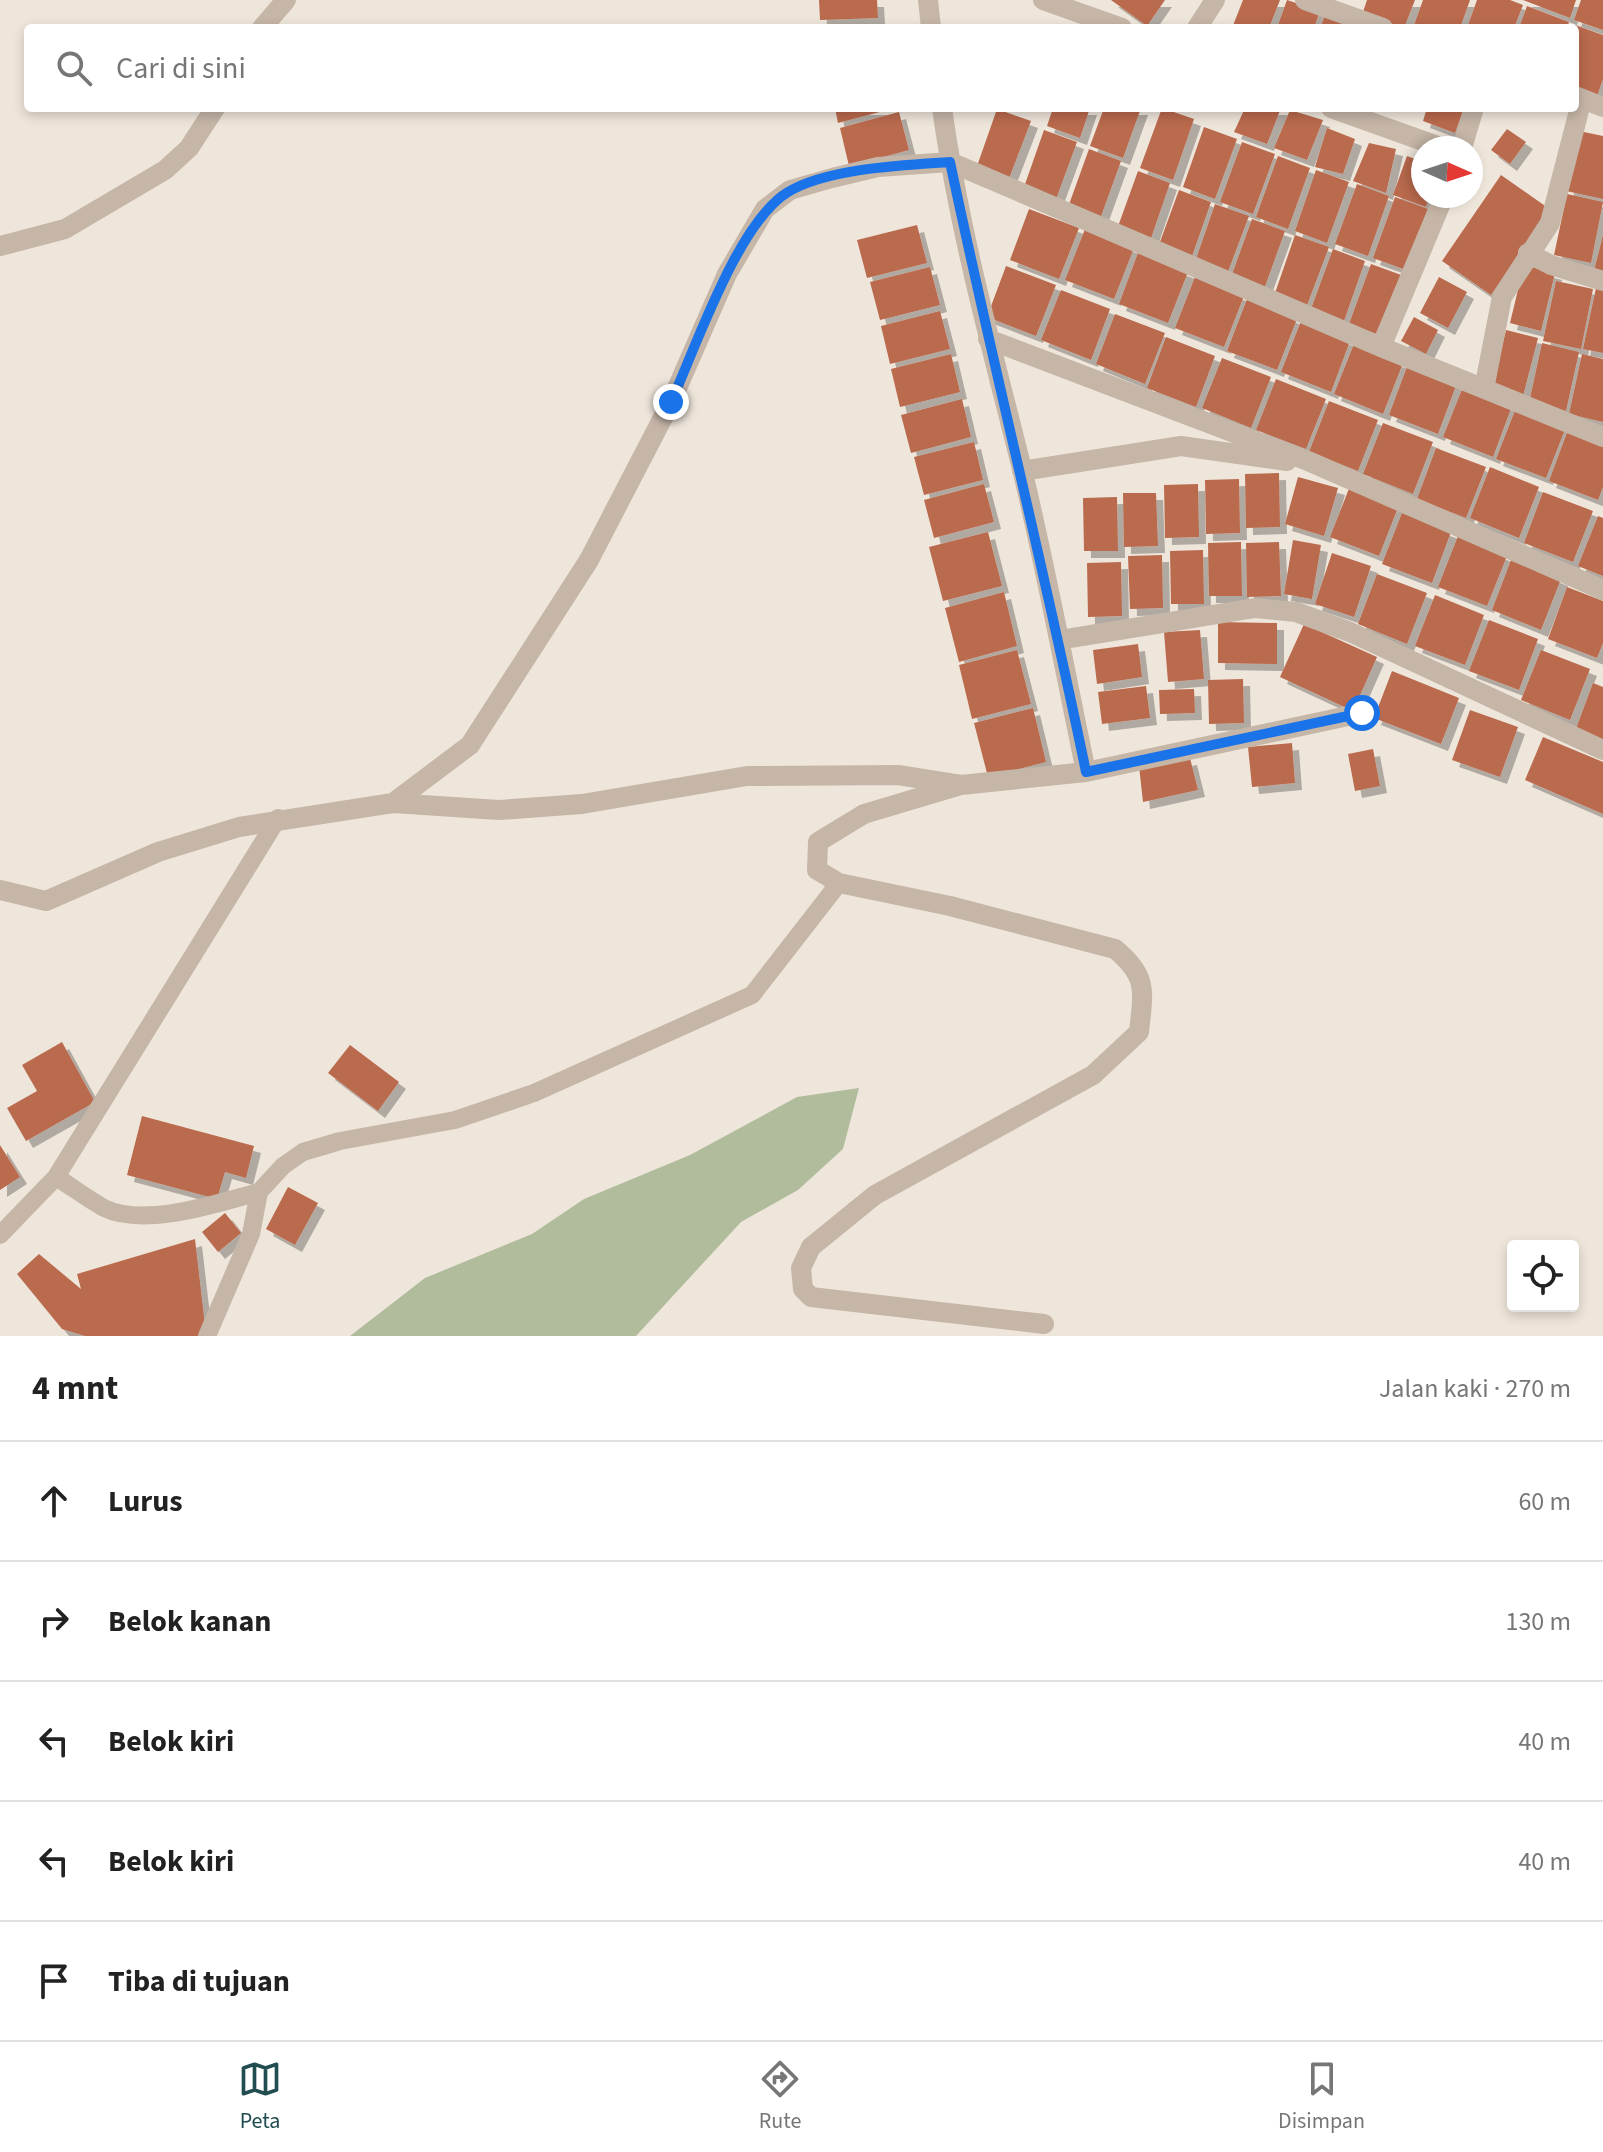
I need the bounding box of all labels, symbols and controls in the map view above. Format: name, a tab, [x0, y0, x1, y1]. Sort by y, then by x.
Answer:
search box	[24, 24, 1579, 112]
icon: search	[52, 46, 96, 90]
text: Cari di sini	[116, 47, 246, 90]
north arrow	[1411, 136, 1483, 208]
route end	[653, 384, 689, 420]
route start	[1344, 695, 1380, 731]
map controls	[1507, 1240, 1579, 1312]
button: locate	[1507, 1240, 1579, 1312]
text: 4 mnt	[32, 1364, 118, 1413]
text: Jalan kaki · 270 m	[1379, 1370, 1571, 1407]
icon: ahead	[32, 1479, 76, 1523]
text: Lurus	[108, 1480, 183, 1523]
text: 60 m	[1518, 1483, 1571, 1520]
icon: right	[32, 1599, 76, 1643]
text: Belok kanan	[108, 1600, 271, 1643]
text: 130 m	[1505, 1603, 1571, 1640]
icon: left	[32, 1719, 76, 1763]
text: Belok kiri	[108, 1720, 234, 1763]
text: 40 m	[1518, 1723, 1571, 1760]
icon: left	[32, 1839, 76, 1883]
text: Belok kiri	[108, 1840, 234, 1883]
text: 40 m	[1518, 1843, 1571, 1880]
icon: arrive	[32, 1959, 76, 2003]
text: Tiba di tujuan	[108, 1960, 290, 2003]
tab: Peta	[238, 2057, 282, 2137]
tab: Rute	[758, 2057, 802, 2137]
tab: Disimpan	[1278, 2057, 1365, 2137]

